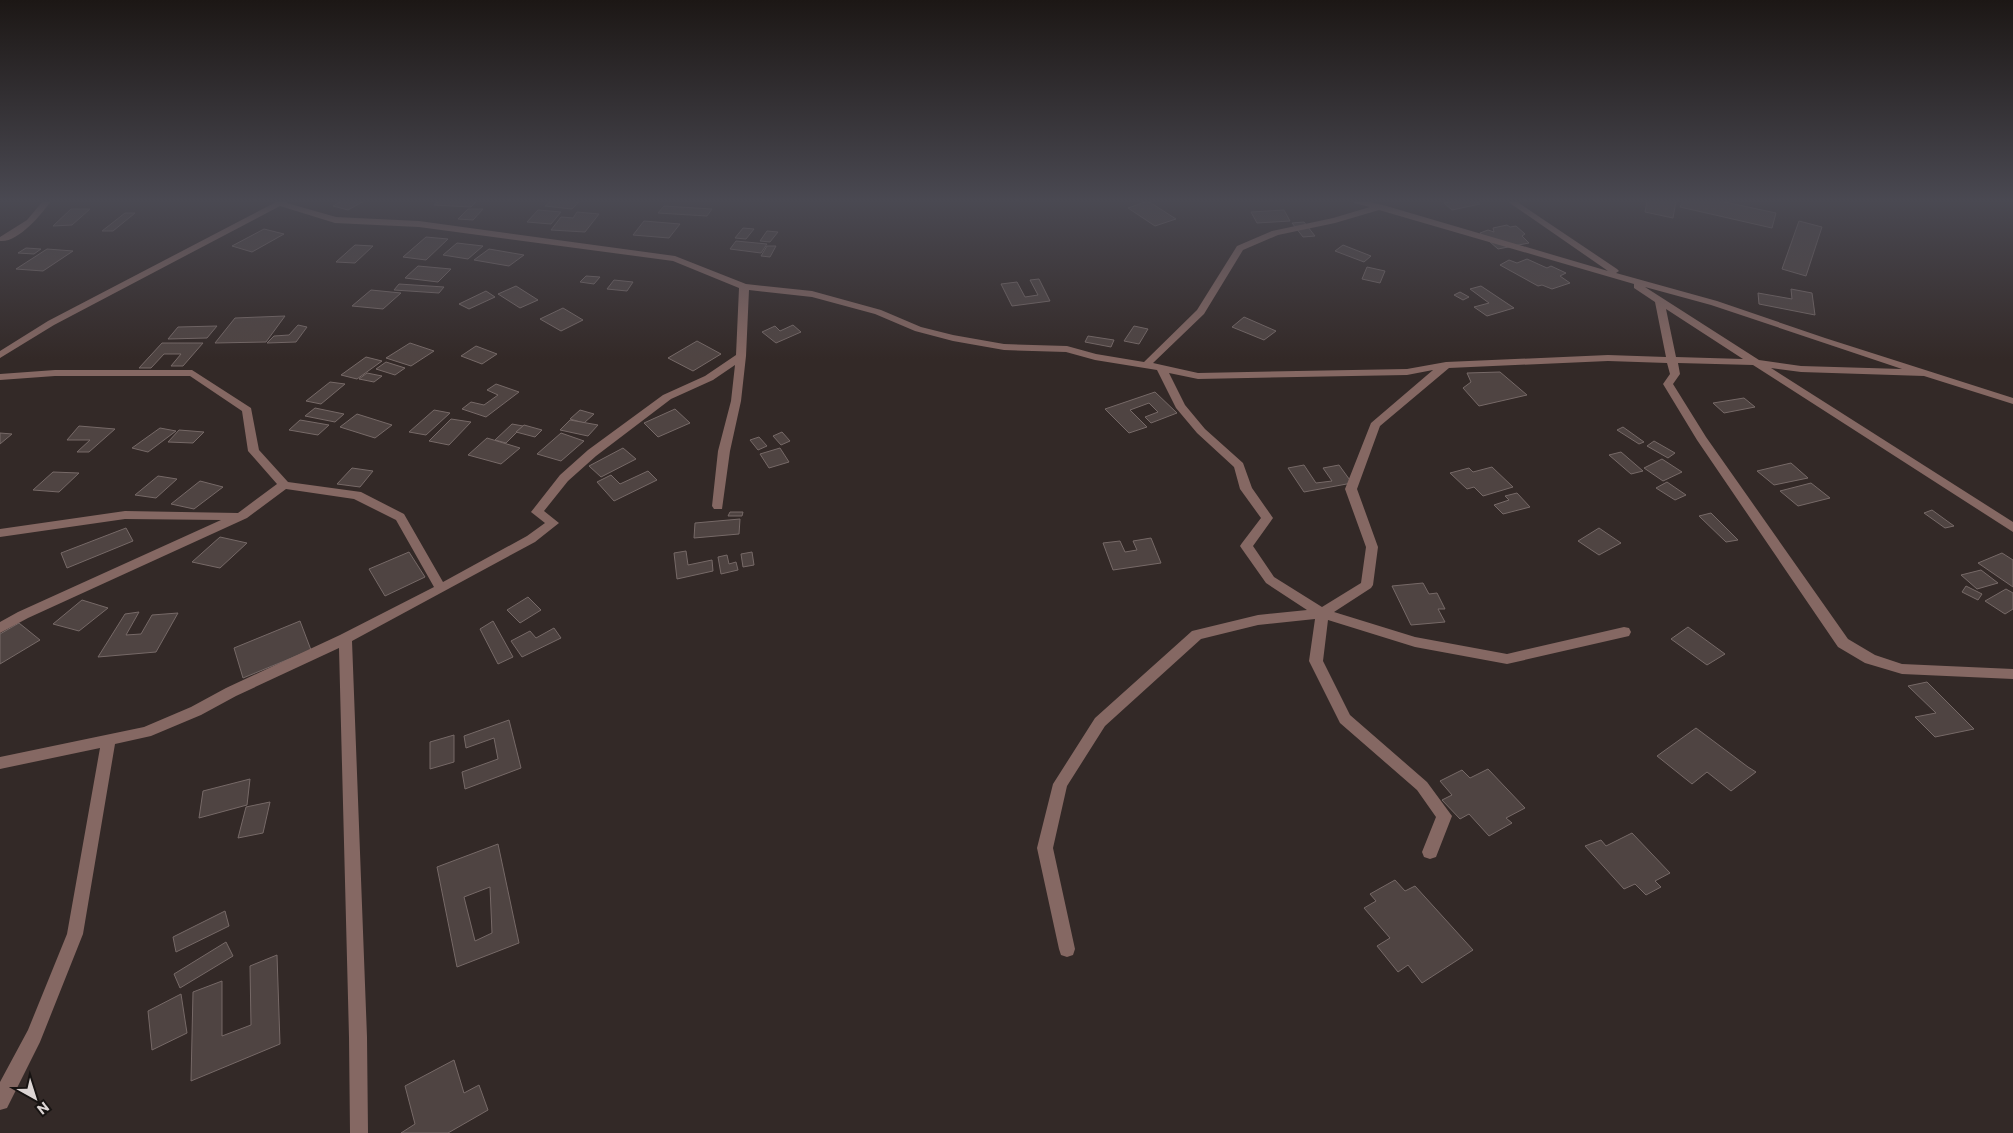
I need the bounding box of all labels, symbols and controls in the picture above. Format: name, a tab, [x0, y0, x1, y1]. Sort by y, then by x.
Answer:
north arrow	[10, 1073, 60, 1123]
text: N	[34, 1099, 53, 1118]

